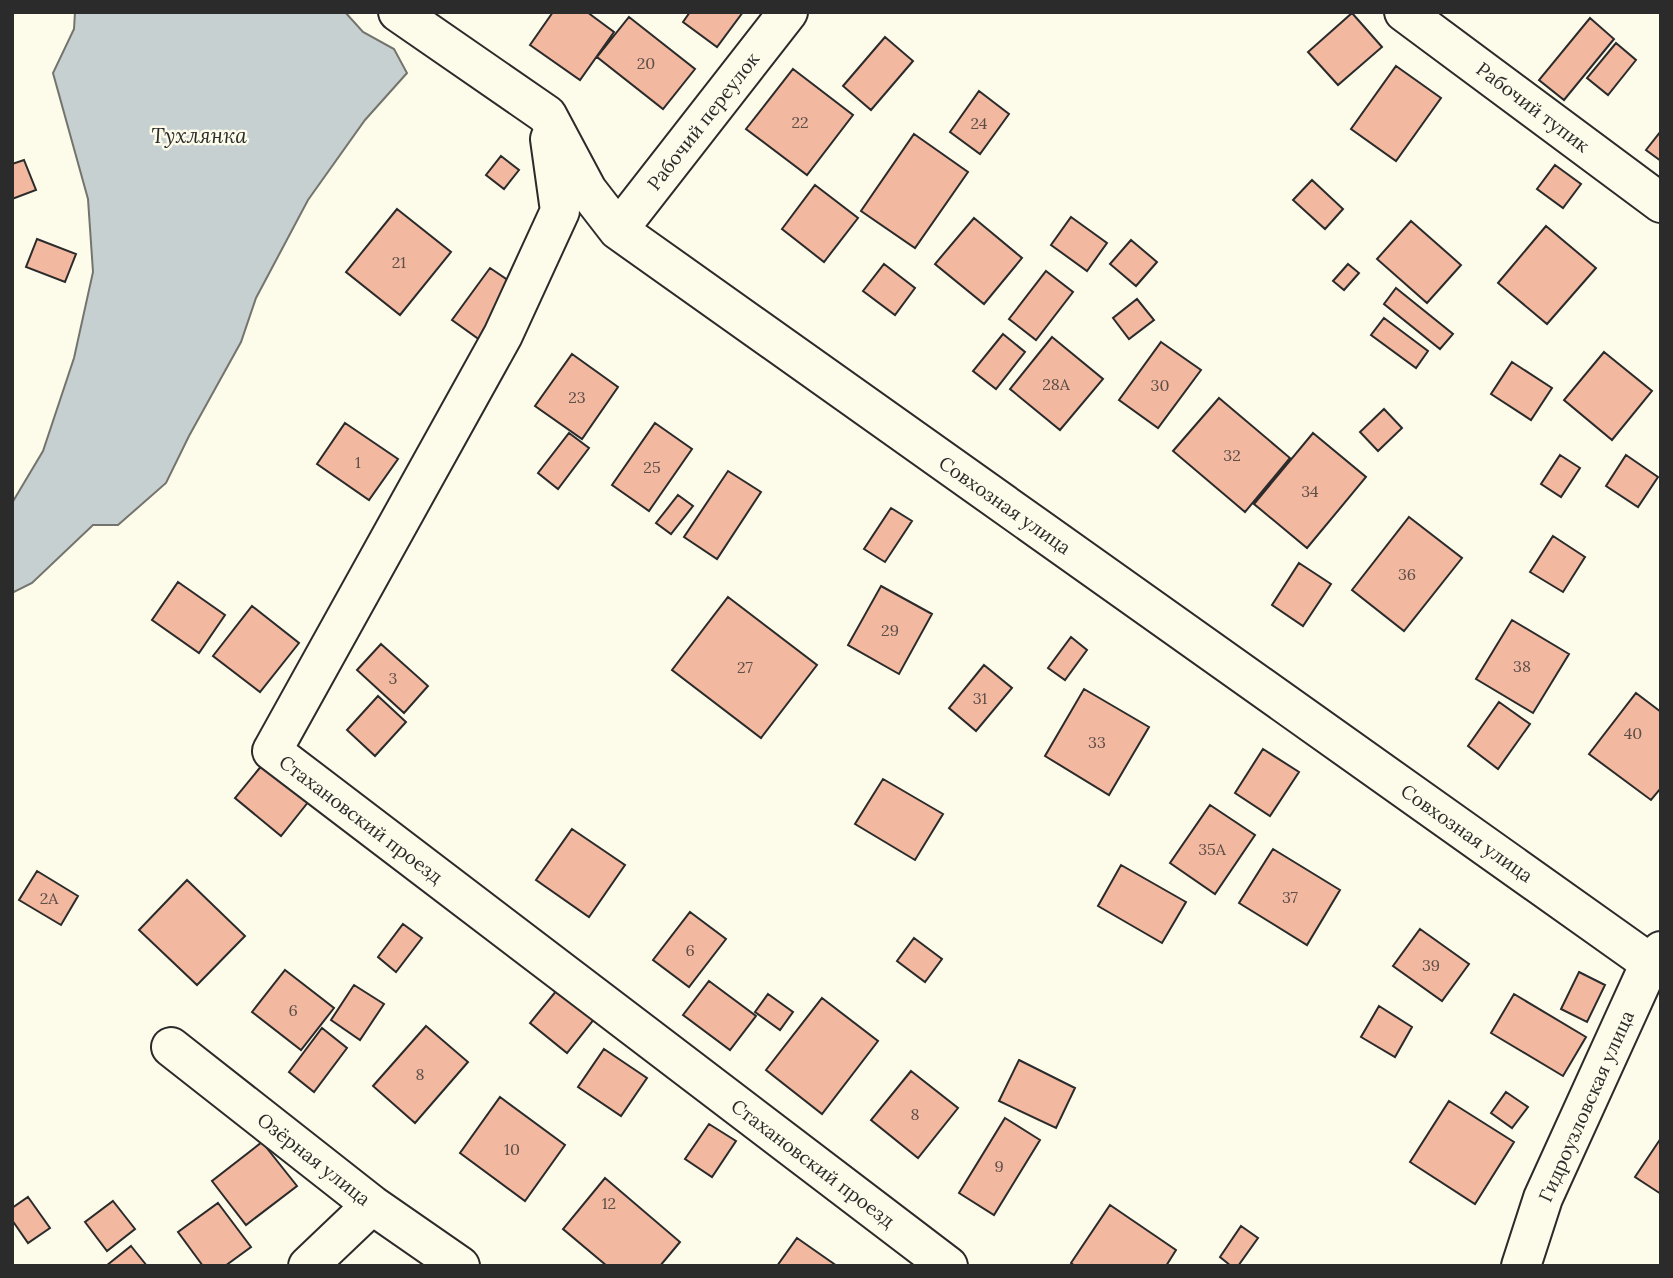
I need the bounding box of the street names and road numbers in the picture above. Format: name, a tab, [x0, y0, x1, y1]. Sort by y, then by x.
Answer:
street label: Рабочий переулок	[642, 47, 765, 195]
street label: Рабочий тупик	[1472, 57, 1595, 158]
street label: Совхозная улица	[934, 450, 1076, 560]
street label: Стахановский проезд	[274, 750, 448, 888]
street label: Совхозная улица	[1396, 778, 1538, 888]
street label: Гидроузловская улица	[1533, 1006, 1639, 1205]
street label: Стахановский проезд	[726, 1094, 900, 1232]
street label: Озёрная улица	[253, 1107, 376, 1211]

